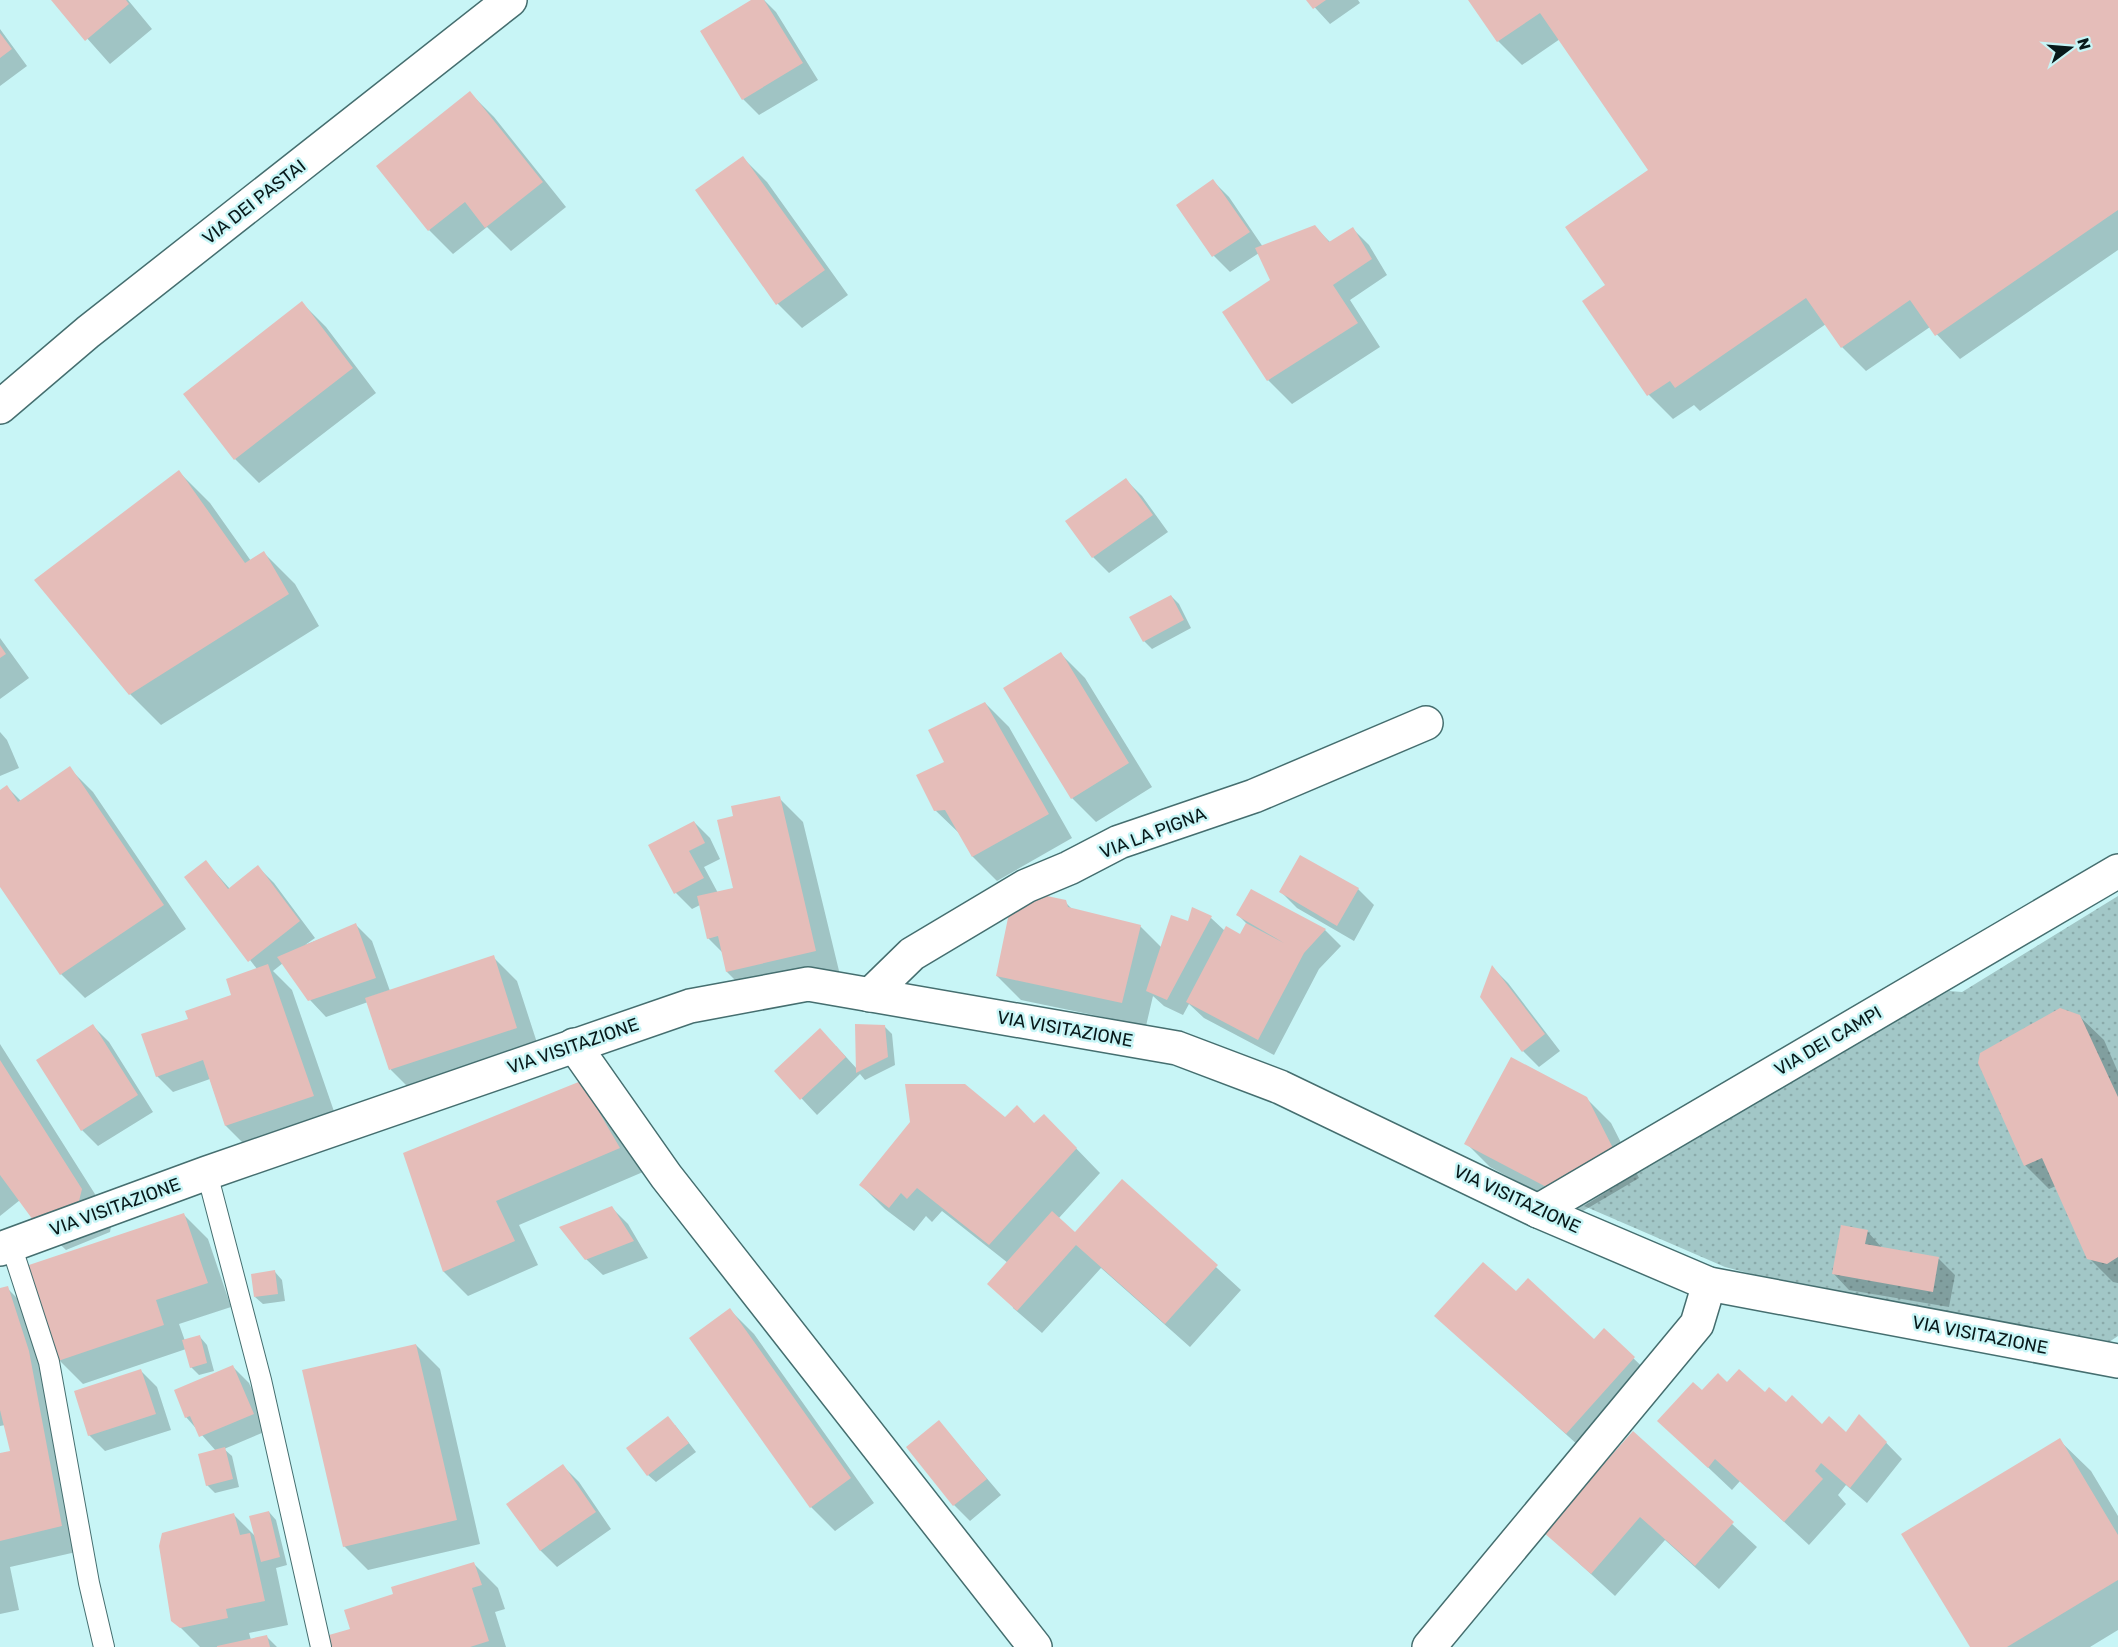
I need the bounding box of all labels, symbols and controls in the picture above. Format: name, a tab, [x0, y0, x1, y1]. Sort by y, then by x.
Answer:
north arrow	[2040, 18, 2100, 78]
text: N	[2073, 36, 2095, 52]
street label: VIA DEI PASTAI	[198, 155, 310, 249]
street label: VIA LA PIGNA	[1097, 803, 1209, 863]
street label: VIA DEI CAMPI	[1771, 1001, 1885, 1081]
street label: VIA VISITAZIONE	[995, 1006, 1135, 1052]
street label: VIA VISITAZIONE	[504, 1013, 642, 1079]
street label: VIA VISITAZIONE	[1450, 1160, 1584, 1238]
street label: VIA VISITAZIONE	[47, 1173, 183, 1241]
street label: VIA VISITAZIONE	[1910, 1311, 2050, 1359]

